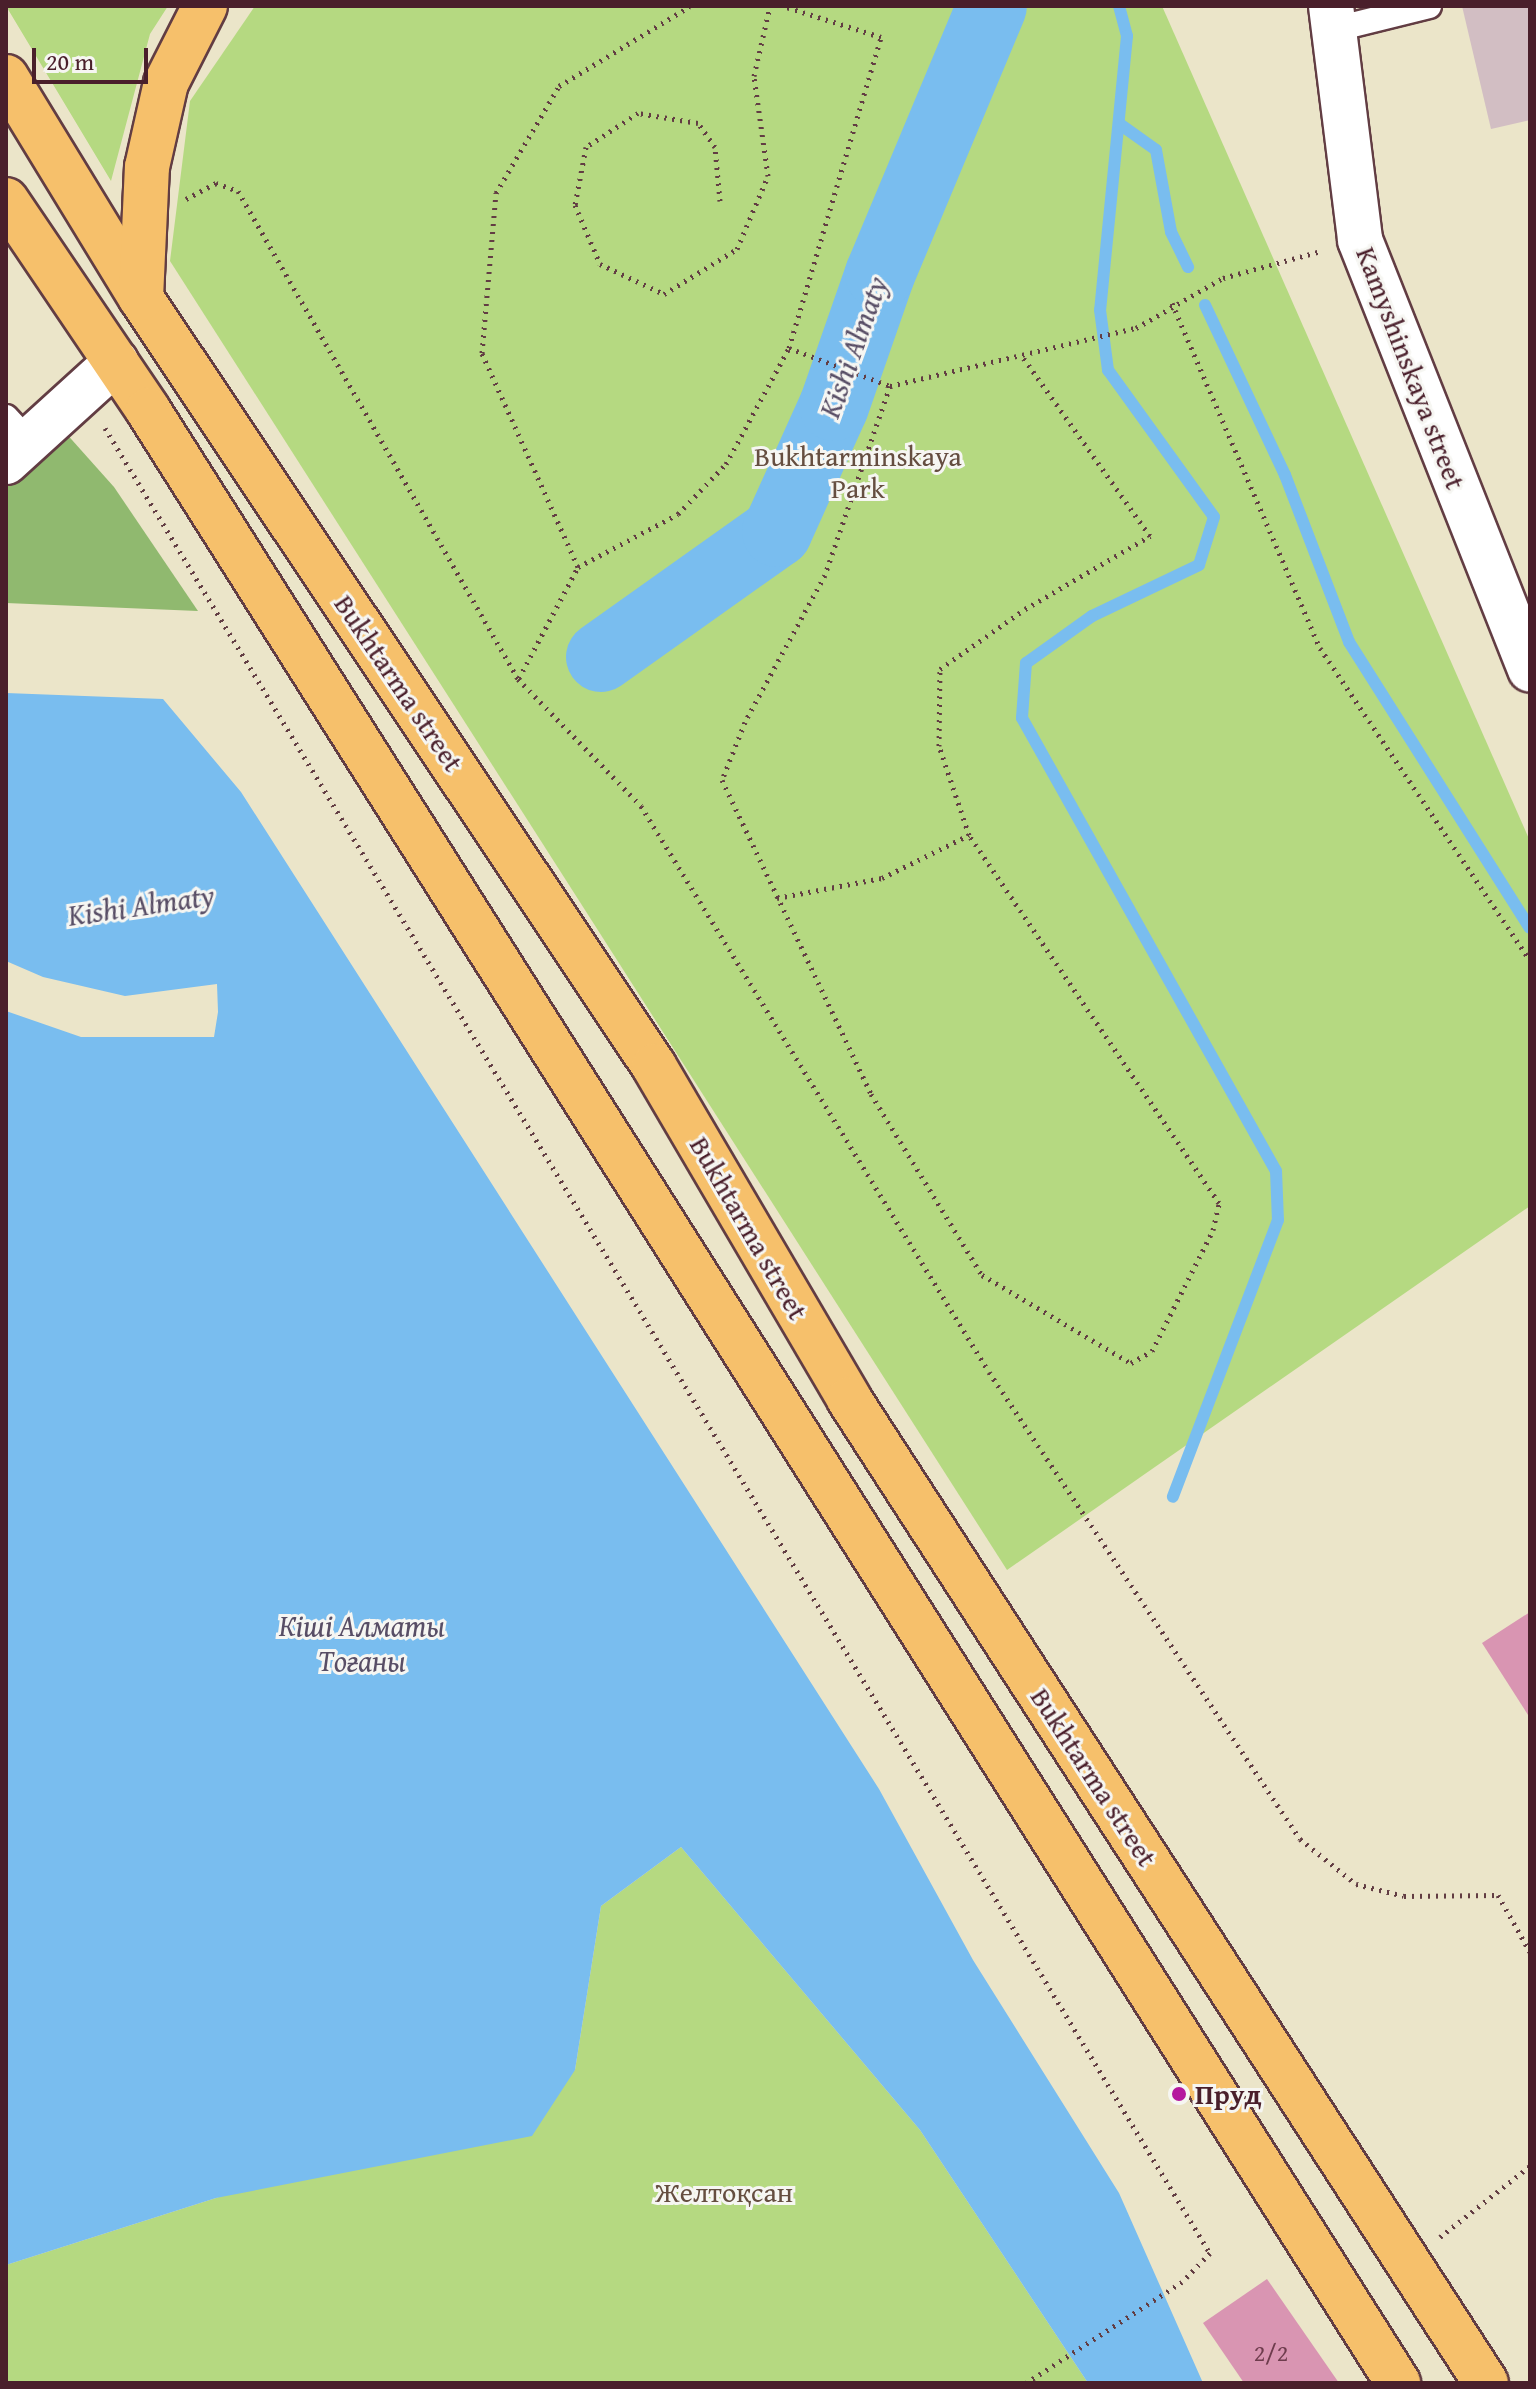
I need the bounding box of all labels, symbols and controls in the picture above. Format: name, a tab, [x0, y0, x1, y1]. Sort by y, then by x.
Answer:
scale bar	[36, 32, 152, 82]
text: 20 m	[46, 44, 94, 79]
street label: Kamyshinskaya street	[1349, 242, 1473, 494]
water label: Kіshі Almaty	[811, 272, 895, 422]
park label: Bukhtarminskaya Park	[754, 439, 962, 505]
street label: Bukhtarma street	[327, 588, 471, 778]
water label: Kіshі Almaty	[65, 877, 217, 933]
street label: Bukhtarma street	[683, 1130, 815, 1326]
water label: Кіші Алматы Тоғаны	[279, 1607, 445, 1678]
street label: Bukhtarma street	[1024, 1681, 1164, 1873]
place label: Пруд	[1195, 2077, 1262, 2111]
marker: Пруд	[1170, 2085, 1188, 2103]
park label: Желтоқсан	[655, 2175, 793, 2209]
house number: 2/2	[1254, 2339, 1288, 2367]

